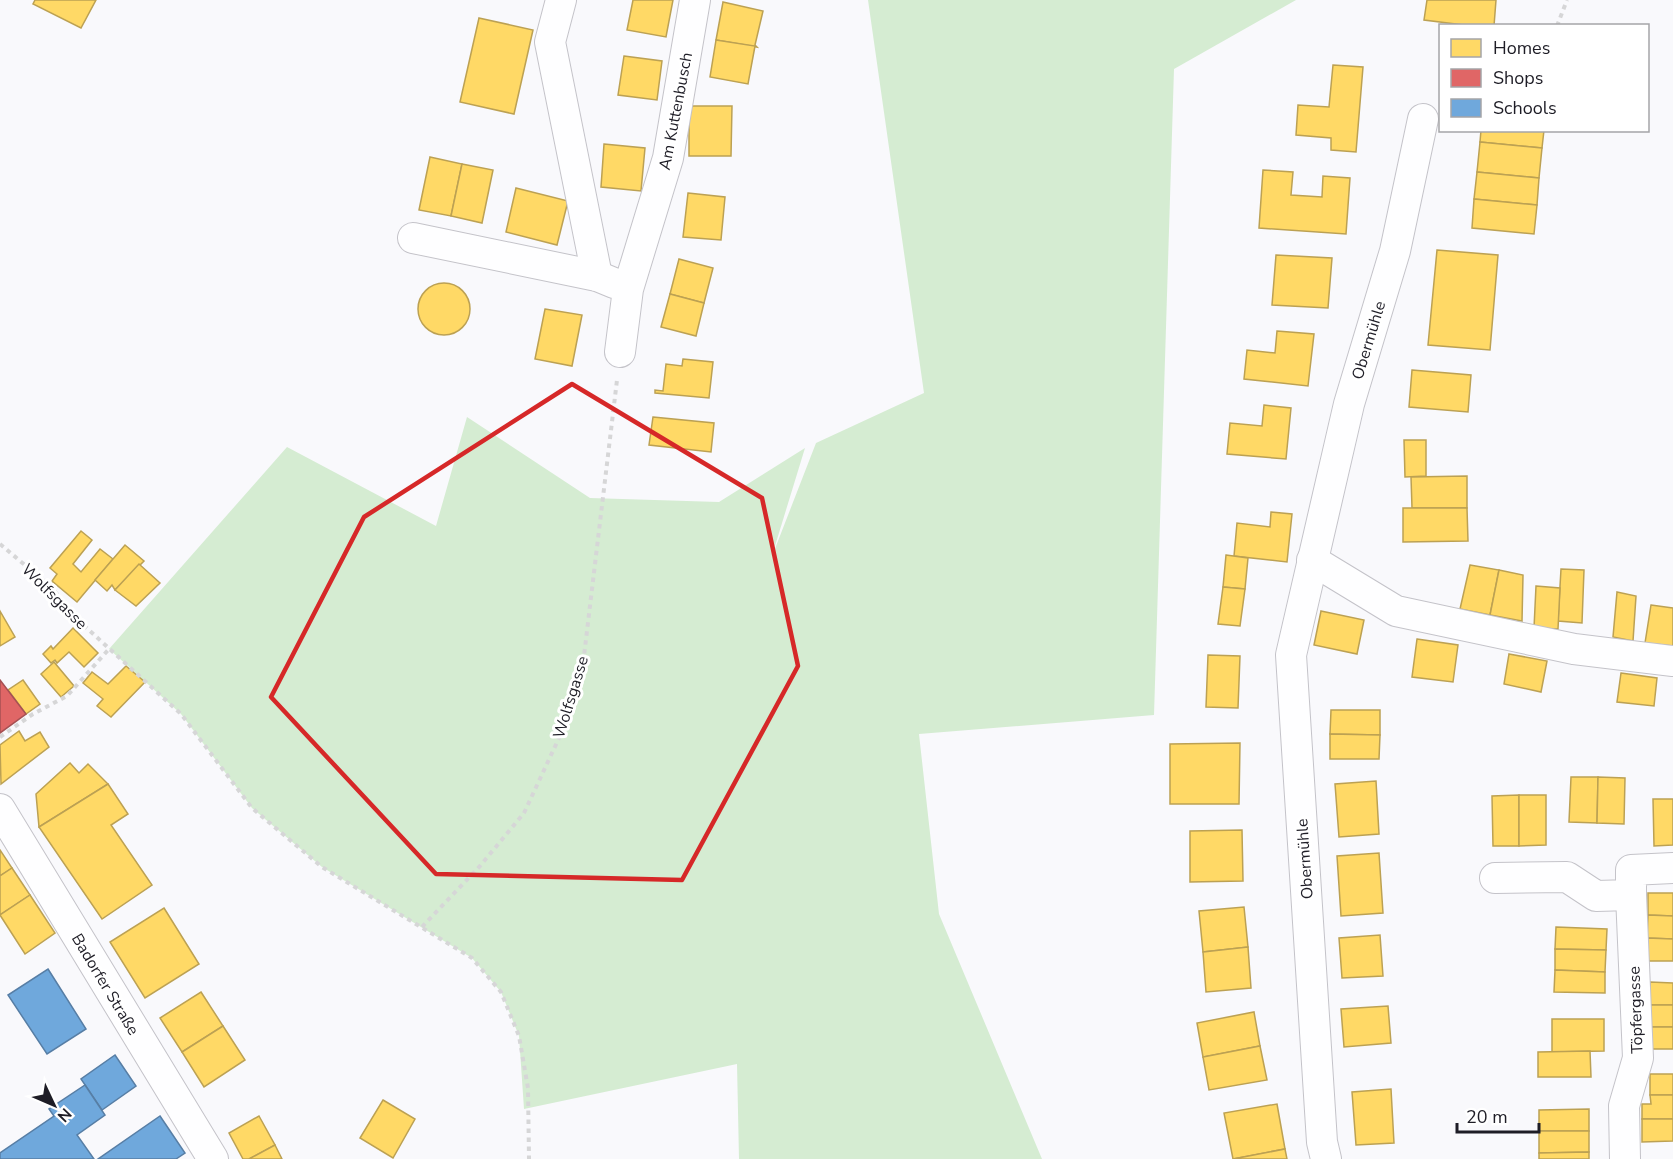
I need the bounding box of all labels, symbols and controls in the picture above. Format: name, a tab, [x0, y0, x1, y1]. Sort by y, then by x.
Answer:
legend	[1439, 24, 1649, 132]
text: Homes	[1493, 36, 1550, 60]
street label: Am Kuttenbusch	[654, 51, 698, 172]
text: Shops	[1493, 66, 1543, 90]
text: Schools	[1493, 96, 1557, 120]
street label: Obermühle	[1347, 298, 1391, 382]
street label: Wolfsgasse	[16, 559, 92, 635]
street label: Wolfsgasse	[548, 653, 594, 741]
street label: Obermühle	[1291, 818, 1319, 900]
street label: Badorfer Straße	[66, 930, 144, 1039]
street label: Töpfergasse	[1623, 966, 1649, 1054]
north arrow	[24, 1075, 84, 1135]
scale bar	[1457, 1096, 1540, 1134]
text: N	[52, 1103, 76, 1127]
text: 20 m	[1466, 1105, 1508, 1129]

